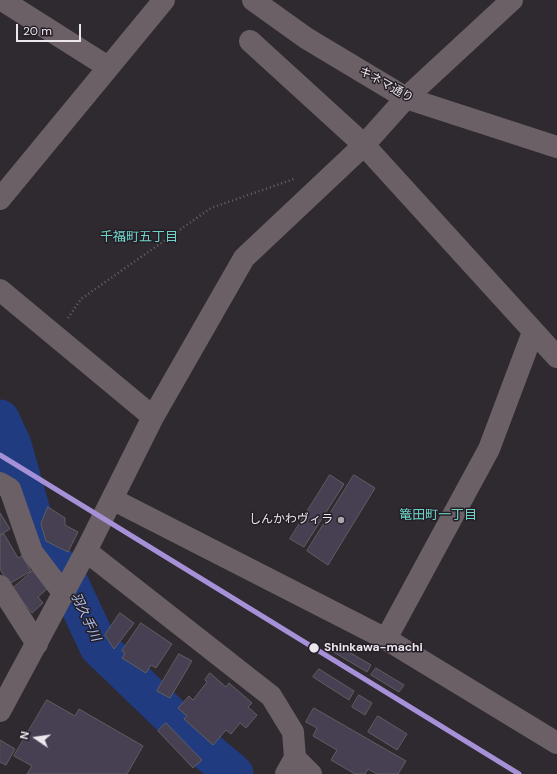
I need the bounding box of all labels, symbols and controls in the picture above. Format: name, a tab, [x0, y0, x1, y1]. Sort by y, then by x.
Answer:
scale bar	[18, 16, 83, 42]
text: 20 m	[23, 23, 52, 39]
street label: キネマ通り	[356, 64, 416, 106]
district label: 千福町五丁目	[100, 230, 178, 246]
district label: 篭田町一丁目	[399, 508, 477, 524]
place label: しんかわヴィラ	[249, 513, 333, 527]
marker: しんかわヴィラ	[336, 515, 346, 525]
water label: 羽久手川	[67, 590, 103, 644]
marker: Shinkawa-machi	[307, 641, 321, 655]
place label: Shinkawa-machi	[324, 641, 423, 655]
north arrow	[16, 718, 56, 758]
text: N	[17, 730, 32, 741]

